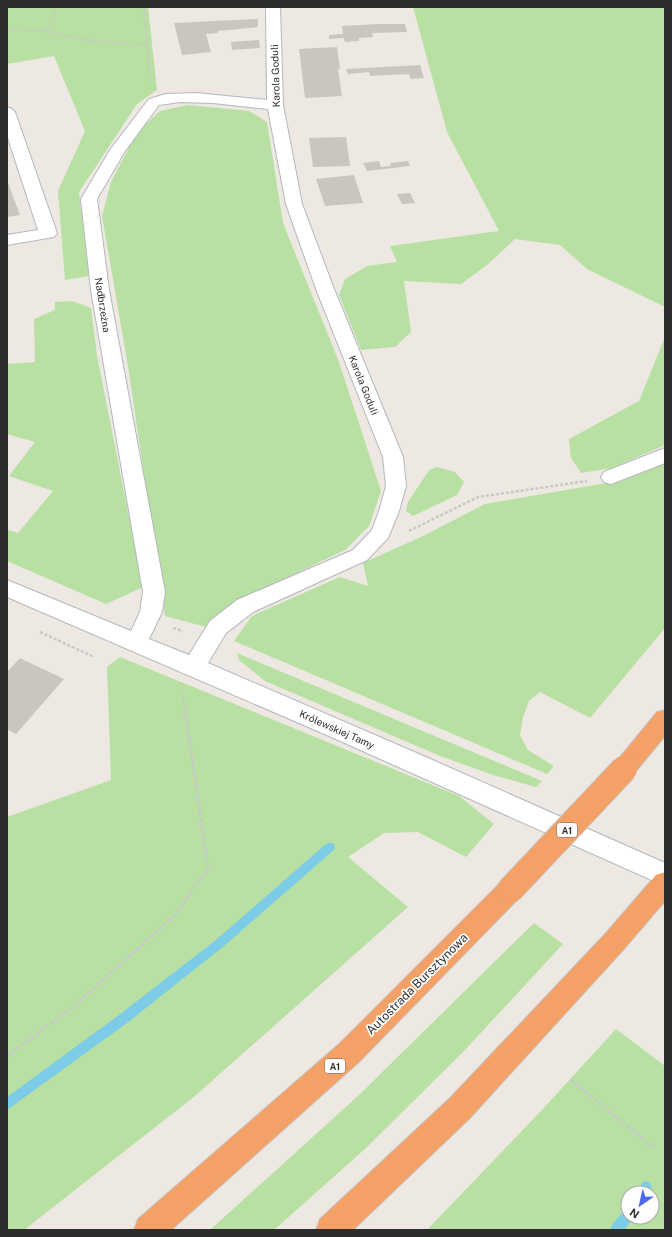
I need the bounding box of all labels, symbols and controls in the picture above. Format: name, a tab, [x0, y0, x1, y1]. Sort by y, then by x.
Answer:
street label: Karola Goduli	[268, 44, 282, 108]
street label: Nadbrzeżna	[93, 277, 113, 333]
street label: Karola Goduli	[347, 354, 381, 416]
street label: Królewskiej Tamy	[298, 707, 377, 751]
road number: A1	[557, 823, 577, 837]
street label: Autostrada Bursztynowa	[364, 931, 470, 1037]
road number: A1	[325, 1059, 345, 1073]
north arrow	[620, 1185, 660, 1225]
text: N	[627, 1206, 641, 1221]

